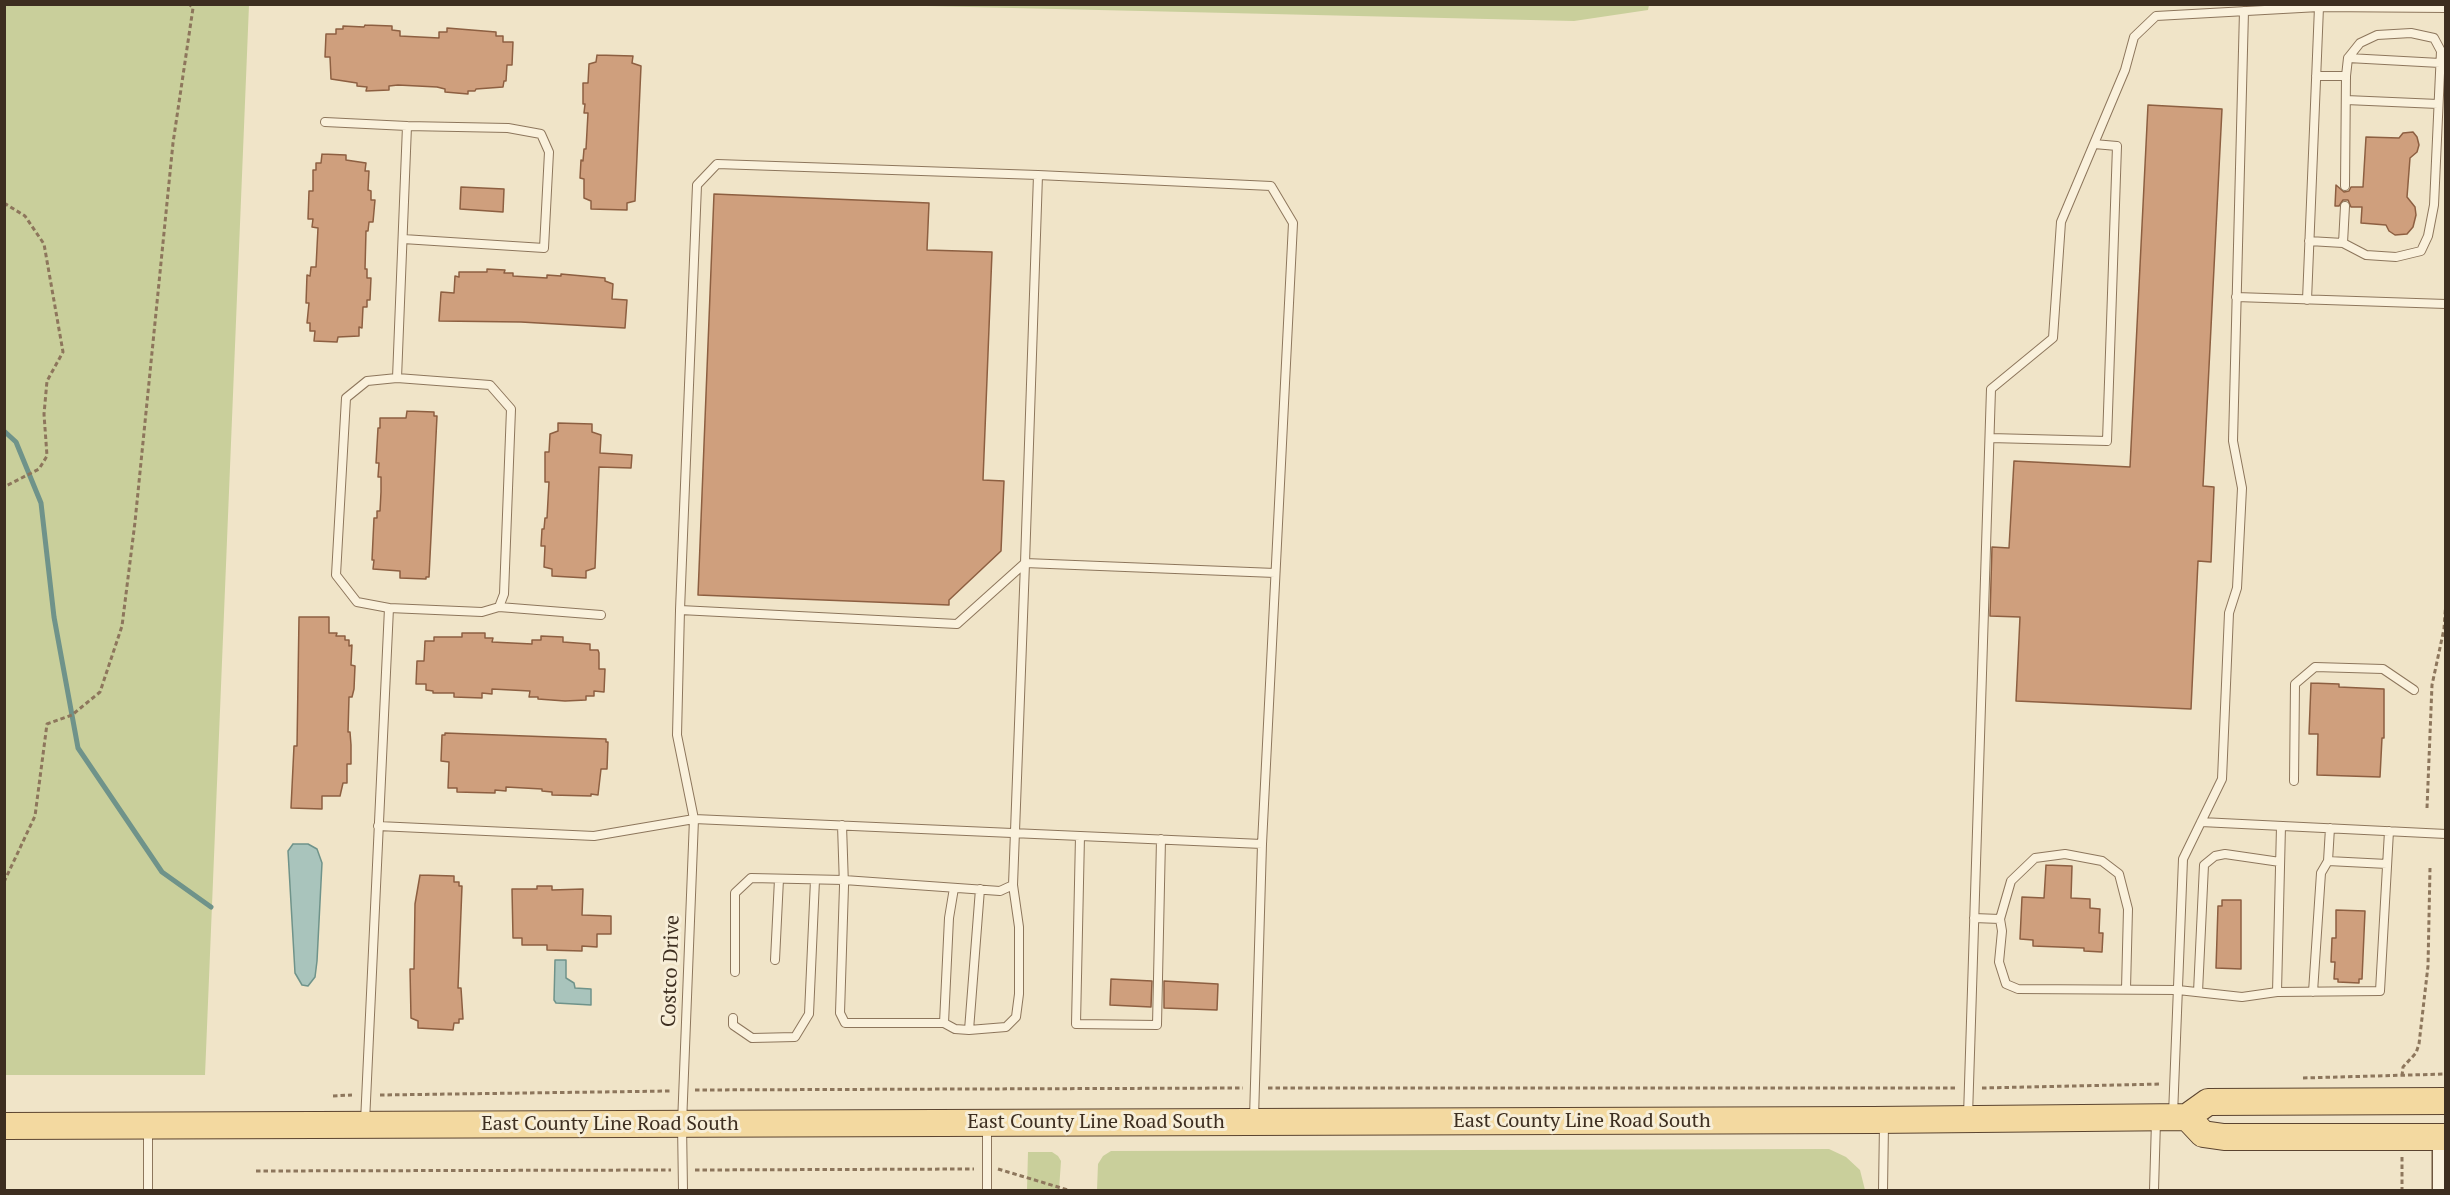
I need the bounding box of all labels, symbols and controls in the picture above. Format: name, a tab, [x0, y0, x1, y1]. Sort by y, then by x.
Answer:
street label: Costco Drive	[657, 915, 685, 1027]
street label: East County Line Road South	[1453, 1109, 1711, 1133]
street label: East County Line Road South	[967, 1110, 1225, 1134]
street label: East County Line Road South	[481, 1112, 739, 1136]

